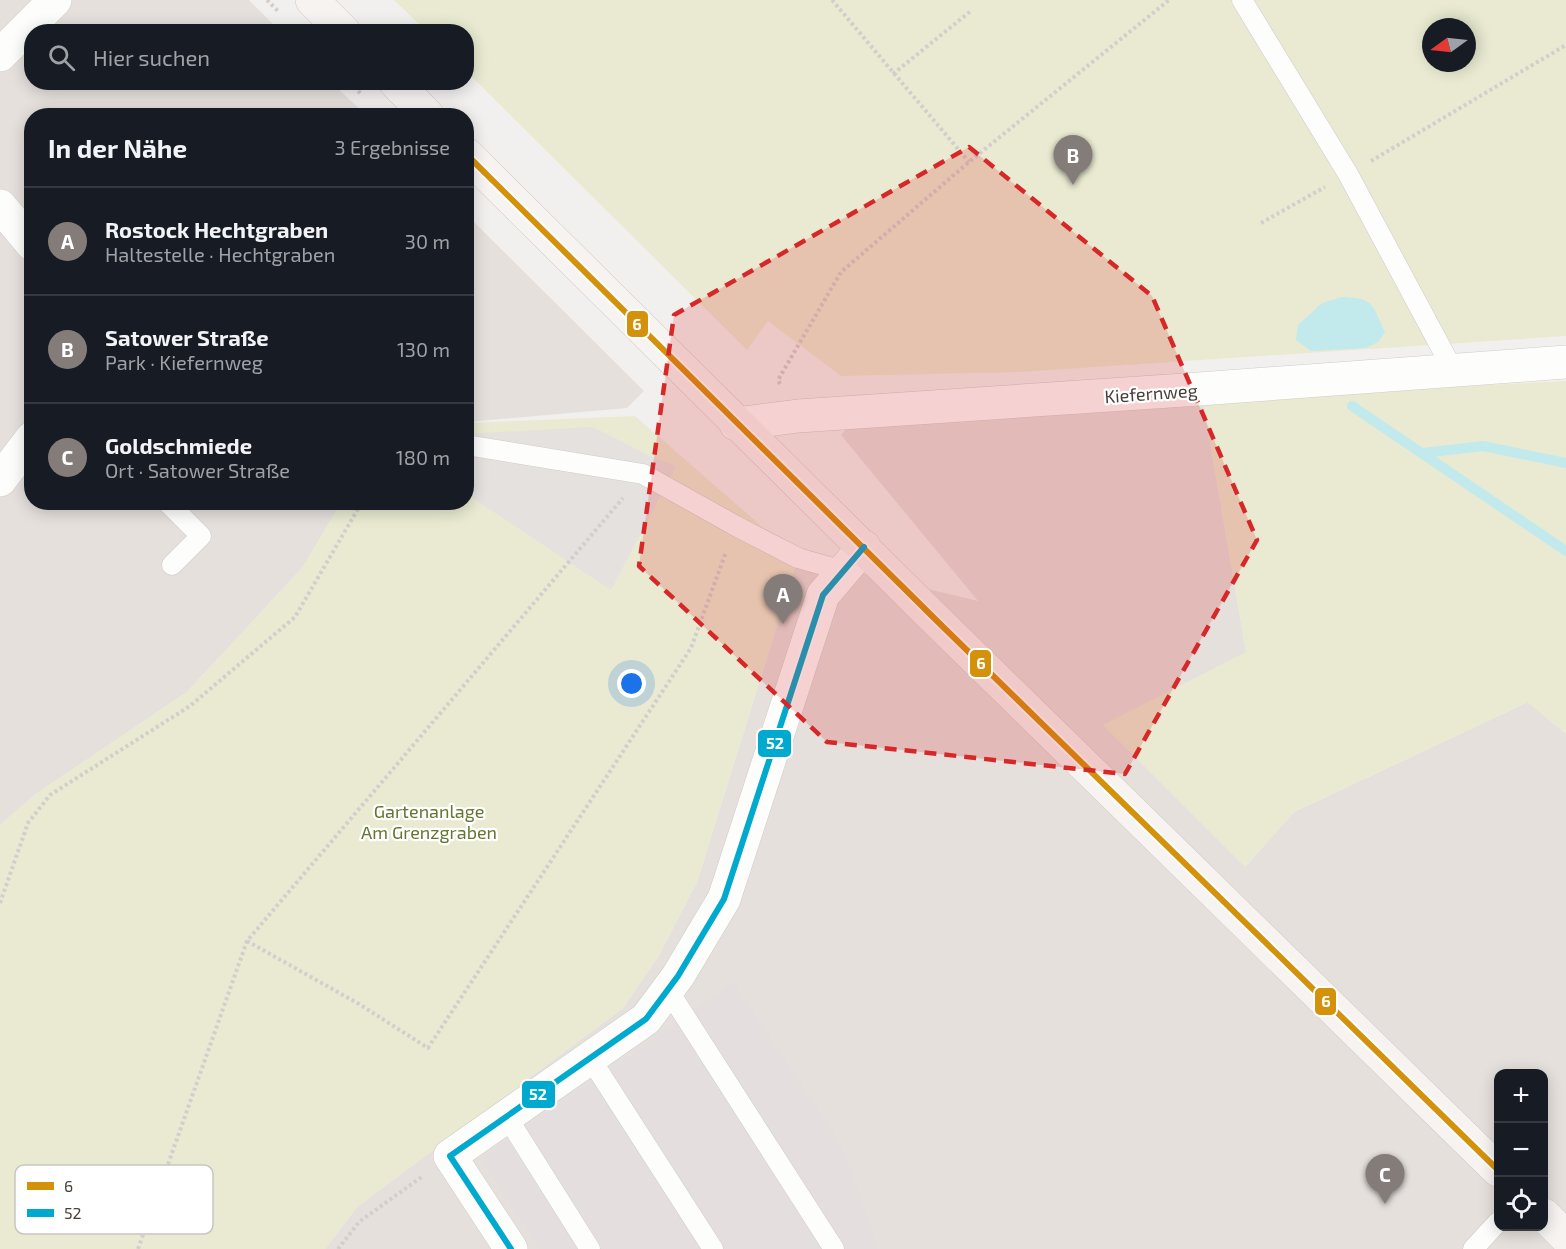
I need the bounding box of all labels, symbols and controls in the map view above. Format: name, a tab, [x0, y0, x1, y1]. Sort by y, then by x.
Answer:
north arrow	[1422, 18, 1476, 72]
search box	[24, 24, 474, 90]
icon: search	[45, 41, 78, 74]
text: Hier suchen	[93, 44, 210, 70]
text: In der Nähe	[48, 132, 187, 163]
text: 3 Ergebnisse	[334, 135, 450, 159]
pin: B	[1054, 136, 1092, 185]
text: Rostock Hechtgraben	[105, 216, 328, 242]
text: A	[61, 229, 74, 253]
text: 30 m	[405, 229, 450, 253]
text: Haltestelle · Hechtgraben	[105, 242, 335, 266]
line badge: 6	[626, 310, 649, 338]
text: 6	[632, 314, 642, 333]
text: Satower Straße	[105, 324, 269, 350]
text: B	[61, 337, 74, 361]
text: 130 m	[397, 337, 450, 361]
text: Park · Kiefernweg	[105, 350, 263, 374]
street label: Kiefernweg	[1104, 379, 1198, 407]
text: Goldschmiede	[105, 432, 252, 458]
text: C	[62, 445, 73, 469]
text: 180 m	[396, 445, 450, 469]
text: Ort · Satower Straße	[105, 458, 290, 482]
pin: A	[764, 574, 802, 624]
line badge: 6	[969, 649, 992, 678]
text: 6	[976, 653, 986, 672]
your location	[617, 669, 646, 698]
line badge: 52	[757, 729, 792, 758]
text: 52	[766, 733, 784, 752]
park label: Gartenanlage Am Grenzgraben	[361, 800, 497, 843]
line badge: 6	[1314, 987, 1337, 1016]
text: 6	[1321, 991, 1331, 1010]
map controls	[1494, 1069, 1548, 1231]
button: +	[1494, 1069, 1548, 1123]
line badge: 52	[521, 1080, 556, 1109]
text: 52	[529, 1084, 547, 1103]
button: −	[1494, 1123, 1548, 1177]
pin: C	[1366, 1154, 1404, 1204]
legend	[15, 1165, 213, 1234]
text: 6	[64, 1176, 73, 1195]
button: locate	[1494, 1177, 1548, 1231]
text: 52	[64, 1203, 82, 1222]

